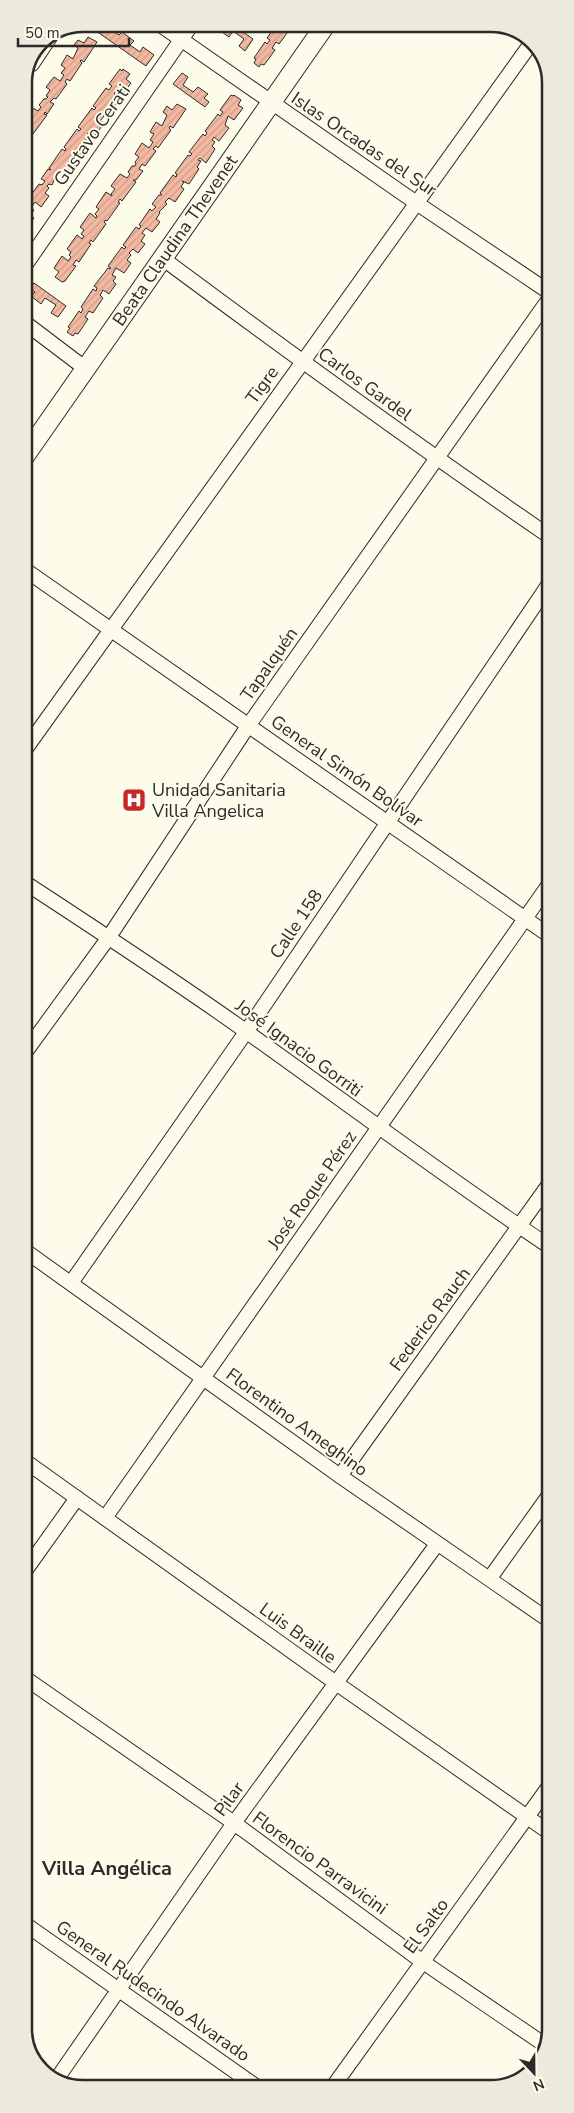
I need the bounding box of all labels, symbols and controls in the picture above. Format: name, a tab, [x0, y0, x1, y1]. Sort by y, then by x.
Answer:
scale bar	[18, 15, 129, 47]
text: 50 m	[25, 23, 60, 43]
street label: Gustavo Cerati	[48, 80, 136, 190]
street label: Islas Orcadas del Sur	[287, 86, 442, 202]
street label: Beata Claudina Thevenet	[107, 150, 243, 331]
street label: Carlos Gardel	[313, 342, 417, 427]
street label: Tigre	[240, 361, 284, 409]
street label: Tapalquén	[235, 622, 303, 706]
street label: General Simón Bolívar	[266, 709, 428, 833]
place label: Unidad Sanitaria Villa Angelica	[151, 778, 286, 823]
hospital icon: Unidad Sanitaria Villa Angelica	[121, 787, 147, 813]
street label: Calle 158	[264, 885, 328, 963]
street label: José Ignacio Gorriti	[230, 993, 367, 1102]
street label: José Roque Pérez	[261, 1126, 362, 1255]
street label: Federico Rauch	[384, 1262, 476, 1376]
street label: Florentino Ameghino	[221, 1362, 373, 1482]
street label: Luis Braille	[255, 1597, 341, 1669]
street label: Pilar	[208, 1777, 250, 1821]
street label: Florencio Parravicini	[248, 1806, 392, 1920]
district label: Villa Angélica	[41, 1855, 172, 1882]
street label: El Salto	[398, 1894, 454, 1958]
street label: General Rudecindo Alvarado	[51, 1915, 255, 2067]
north arrow	[509, 2048, 559, 2098]
text: N	[530, 2074, 547, 2095]

